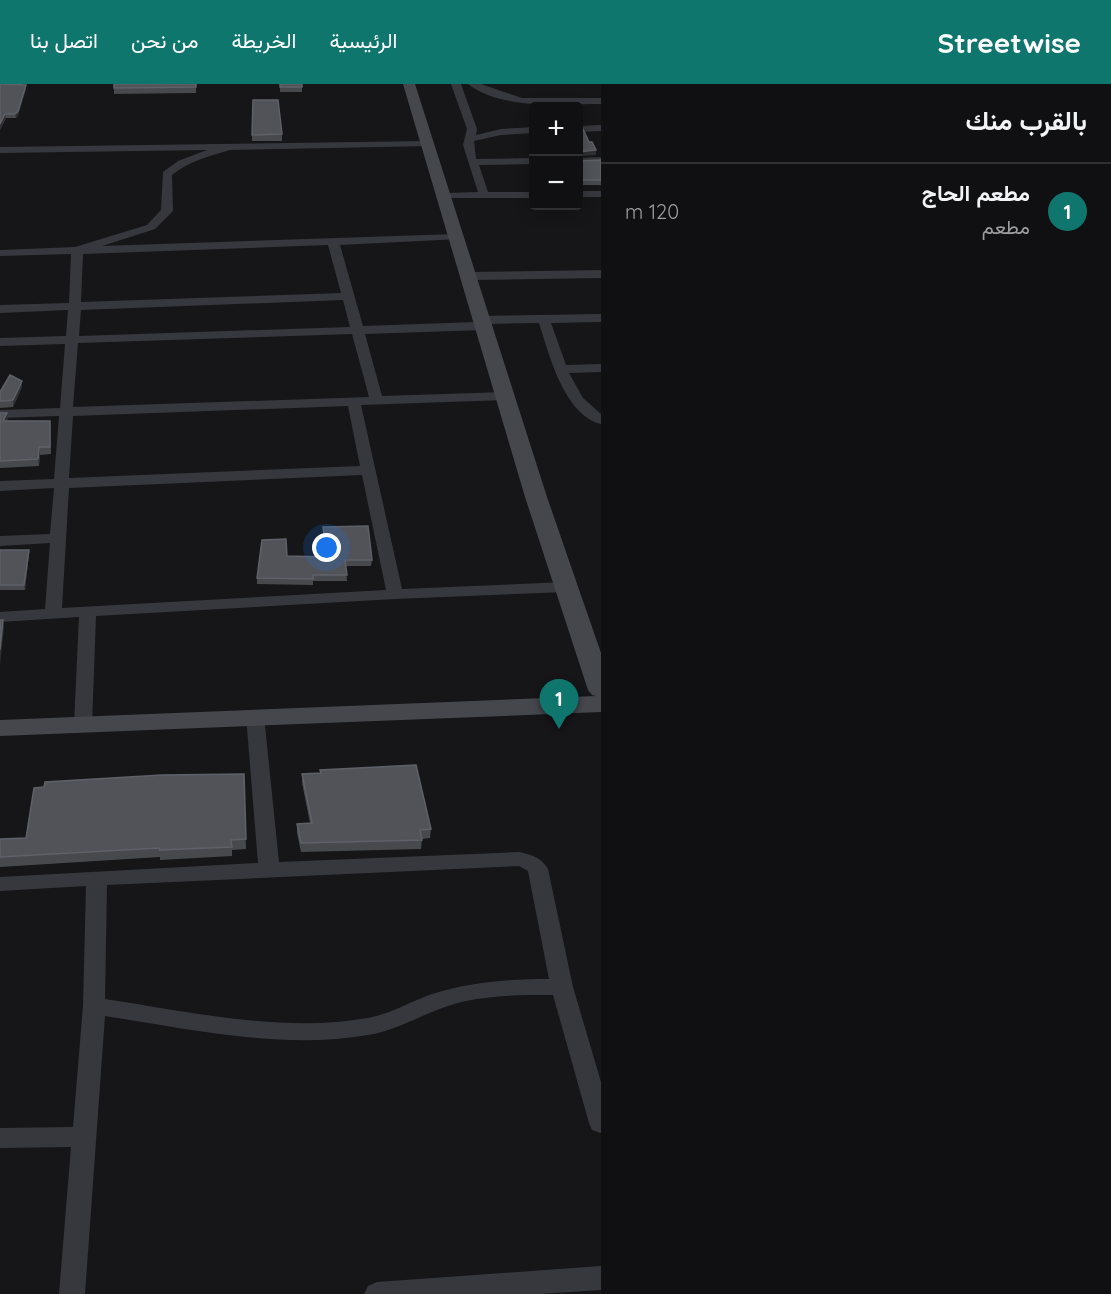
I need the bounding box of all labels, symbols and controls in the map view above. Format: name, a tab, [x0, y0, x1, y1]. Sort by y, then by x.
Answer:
text: Streetwise	[938, 25, 1081, 60]
text: اتصل بنا	[30, 27, 98, 53]
text: من نحن	[131, 27, 198, 53]
text: الخريطة	[231, 27, 296, 53]
text: الرئيسية	[329, 27, 397, 53]
map controls	[529, 102, 583, 210]
button: +	[529, 102, 583, 156]
text: بالقرب منك	[966, 104, 1087, 137]
button: −	[529, 156, 583, 210]
text: مطعم الحاج	[922, 179, 1030, 207]
text: 120 m	[625, 199, 679, 224]
text: 1	[1064, 199, 1071, 224]
text: مطعم	[982, 214, 1030, 239]
your location	[312, 533, 341, 562]
pin: 1	[540, 680, 578, 729]

